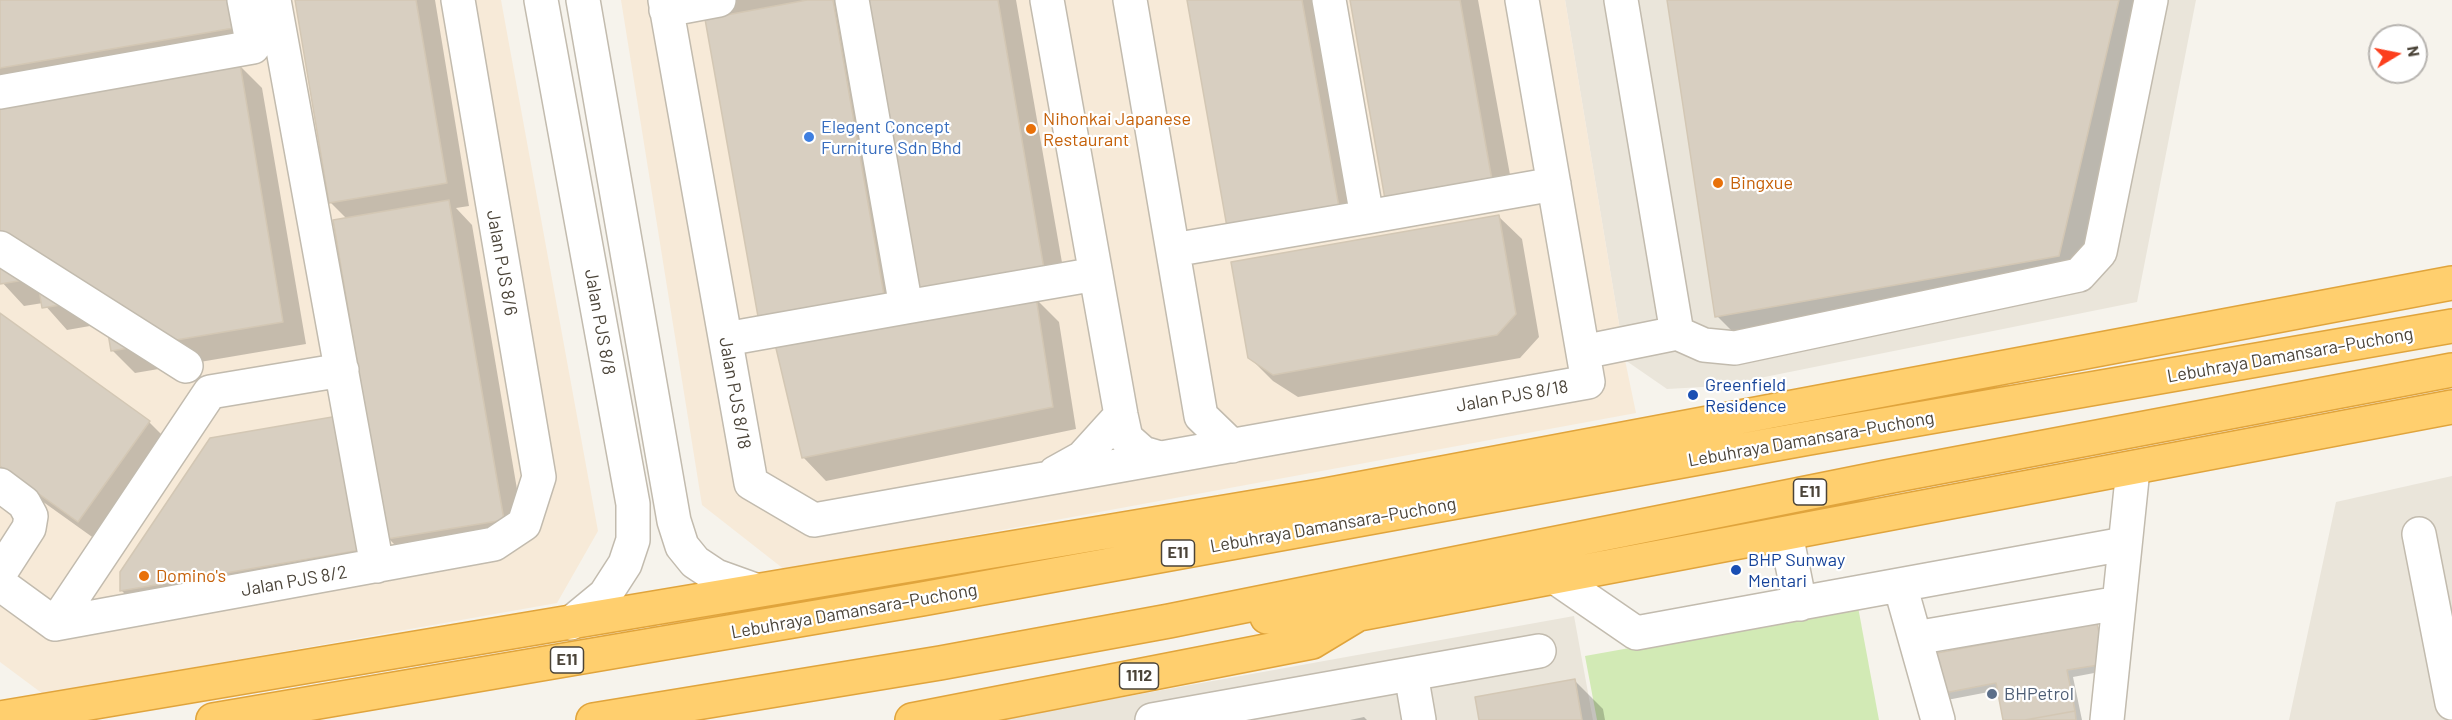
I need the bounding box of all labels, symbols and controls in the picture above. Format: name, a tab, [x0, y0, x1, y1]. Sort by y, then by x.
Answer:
north arrow	[2368, 24, 2428, 84]
text: N	[2404, 44, 2425, 58]
place label: Nihonkai Japanese Restaurant	[1043, 108, 1191, 150]
place label: Elegent Concept Furniture Sdn Bhd	[821, 116, 962, 158]
marker: Nihonkai Japanese Restaurant	[1024, 122, 1038, 136]
marker: Elegent Concept Furniture Sdn Bhd	[802, 130, 816, 144]
place label: Bingxue	[1730, 172, 1793, 194]
marker: Bingxue	[1711, 176, 1725, 190]
street label: Jalan PJS 8/6	[482, 208, 522, 318]
street label: Jalan PJS 8/8	[580, 267, 620, 377]
street label: Lebuhraya Damansara–Puchong	[2165, 323, 2415, 387]
street label: Jalan PJS 8/18	[715, 335, 755, 451]
place label: Greenfield Residence	[1705, 374, 1787, 416]
street label: Jalan PJS 8/18	[1454, 376, 1570, 416]
marker: Greenfield Residence	[1686, 388, 1700, 402]
street label: Lebuhraya Damansara–Puchong	[1686, 407, 1936, 471]
road number: E11	[1794, 479, 1826, 505]
street label: Lebuhraya Damansara–Puchong	[1208, 493, 1458, 557]
road number: E11	[1162, 540, 1194, 566]
place label: BHP Sunway Mentari	[1748, 549, 1845, 592]
street label: Jalan PJS 8/2	[239, 561, 349, 601]
marker: BHP Sunway Mentari	[1729, 563, 1743, 577]
place label: Domino's	[156, 565, 226, 587]
marker: Domino's	[137, 569, 151, 583]
street label: Lebuhraya Damansara–Puchong	[729, 579, 979, 643]
road number: E11	[550, 647, 584, 673]
road number: 1112	[1120, 663, 1158, 689]
place label: BHPetrol	[2004, 683, 2074, 705]
marker: BHPetrol	[1985, 687, 1999, 701]

